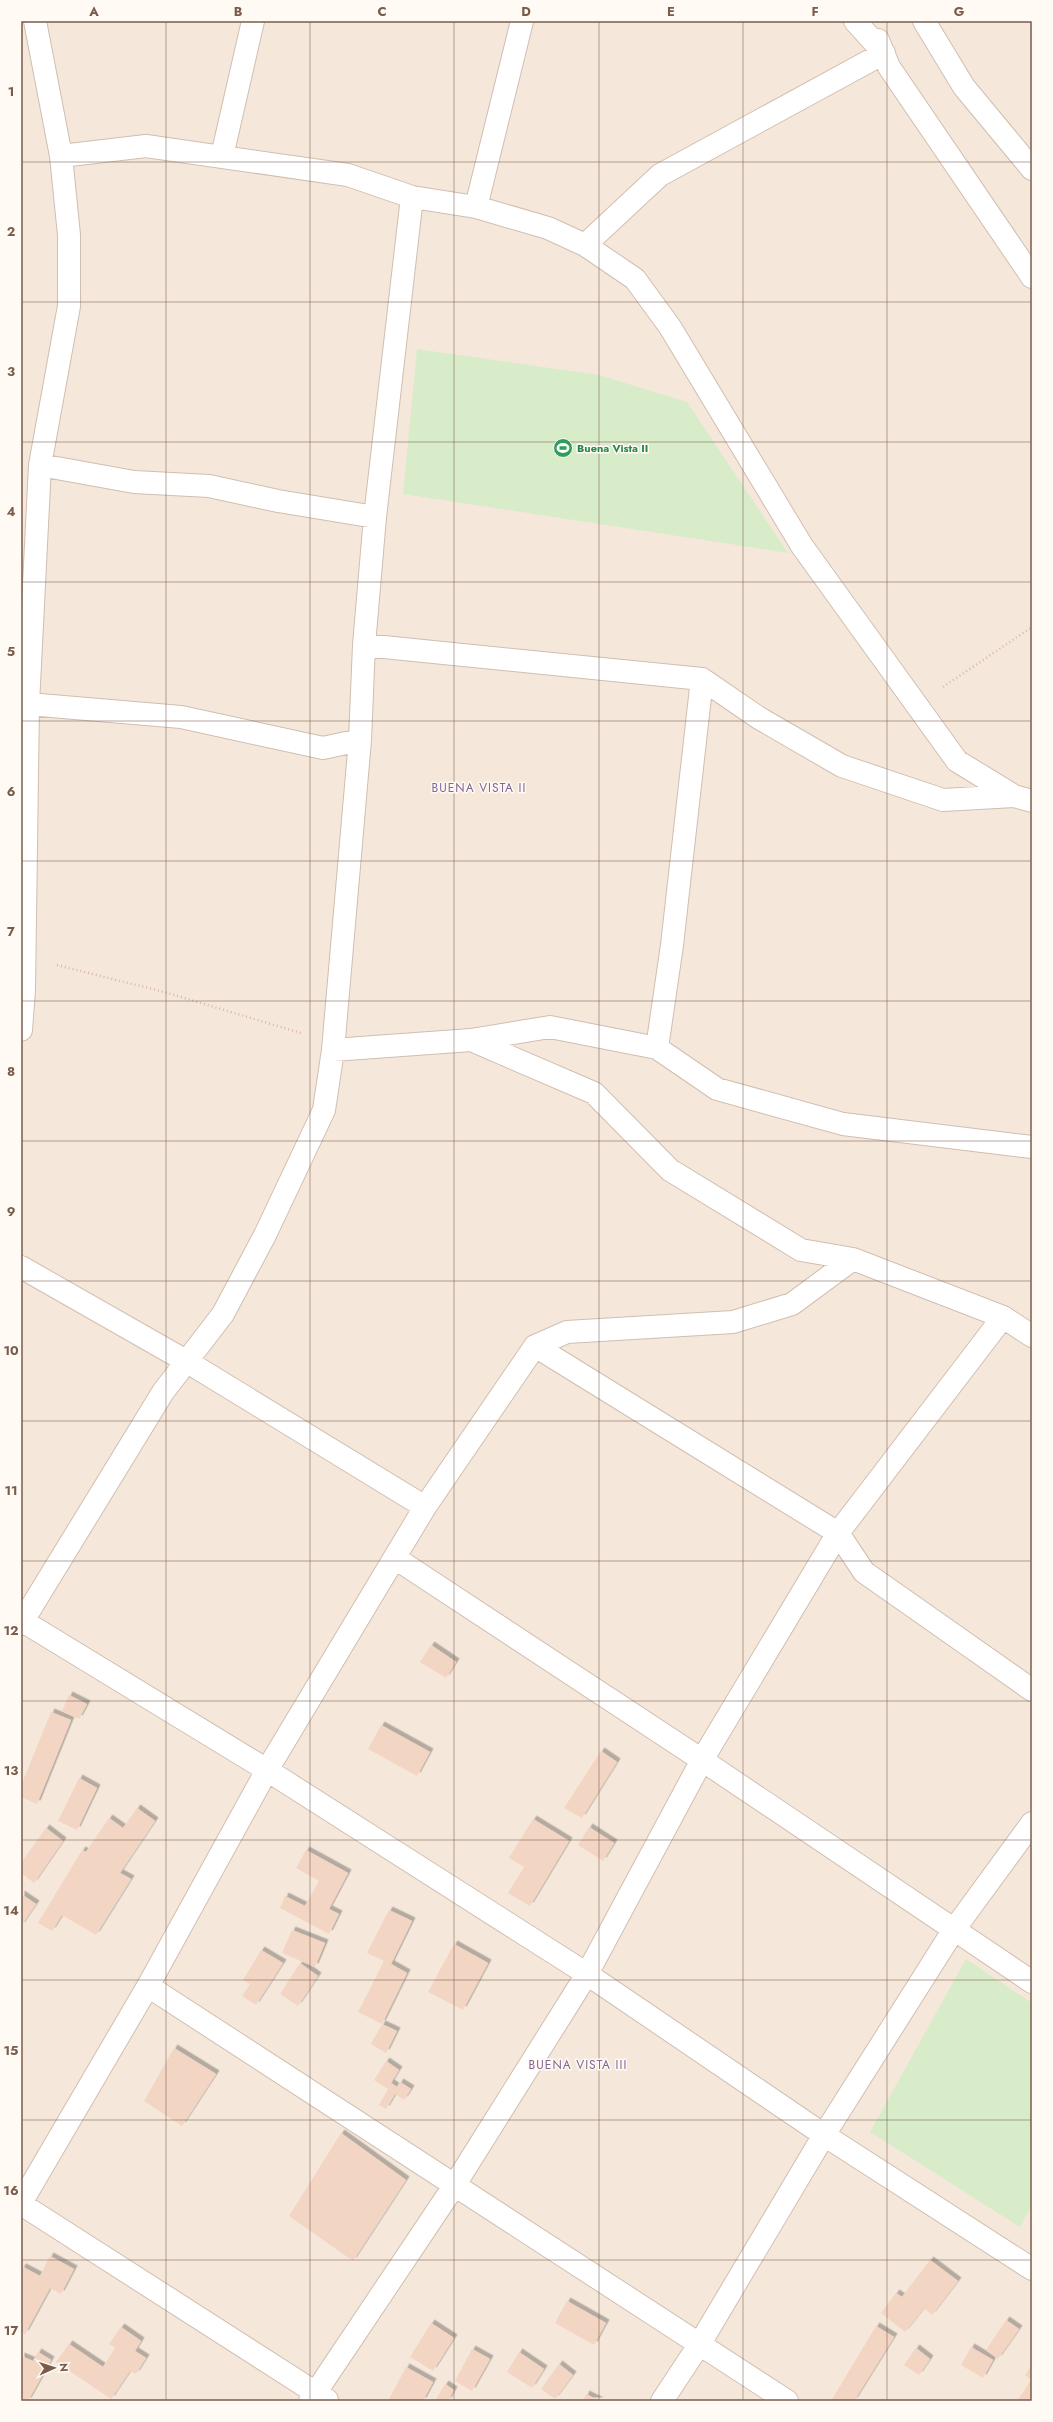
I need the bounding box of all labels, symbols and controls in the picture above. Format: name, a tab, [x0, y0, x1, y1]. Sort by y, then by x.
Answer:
text: A	[88, 2, 99, 21]
text: B	[234, 2, 243, 21]
text: C	[377, 2, 387, 21]
text: D	[521, 2, 531, 21]
text: E	[667, 2, 675, 21]
text: F	[811, 2, 819, 21]
text: G	[954, 2, 965, 21]
text: 1	[8, 82, 14, 101]
text: 2	[7, 222, 15, 241]
text: 3	[7, 362, 15, 381]
sports icon: Buena Vista II	[552, 437, 574, 459]
place label: Buena Vista II	[577, 440, 648, 456]
text: 4	[6, 502, 16, 521]
text: 5	[7, 642, 15, 661]
district label: BUENA VISTA II	[432, 779, 526, 797]
text: 6	[7, 782, 16, 801]
text: 7	[7, 922, 15, 941]
text: 8	[7, 1062, 15, 1081]
text: 9	[7, 1202, 16, 1221]
text: 10	[3, 1341, 19, 1360]
text: 11	[4, 1481, 18, 1500]
text: 12	[3, 1621, 19, 1640]
text: 13	[4, 1761, 18, 1780]
text: 14	[3, 1901, 19, 1920]
text: 15	[3, 2041, 19, 2060]
district label: BUENA VISTA III	[529, 2056, 627, 2074]
text: 16	[3, 2181, 19, 2200]
text: 17	[4, 2321, 18, 2340]
north arrow	[34, 2348, 74, 2388]
text: N	[56, 2363, 72, 2372]

